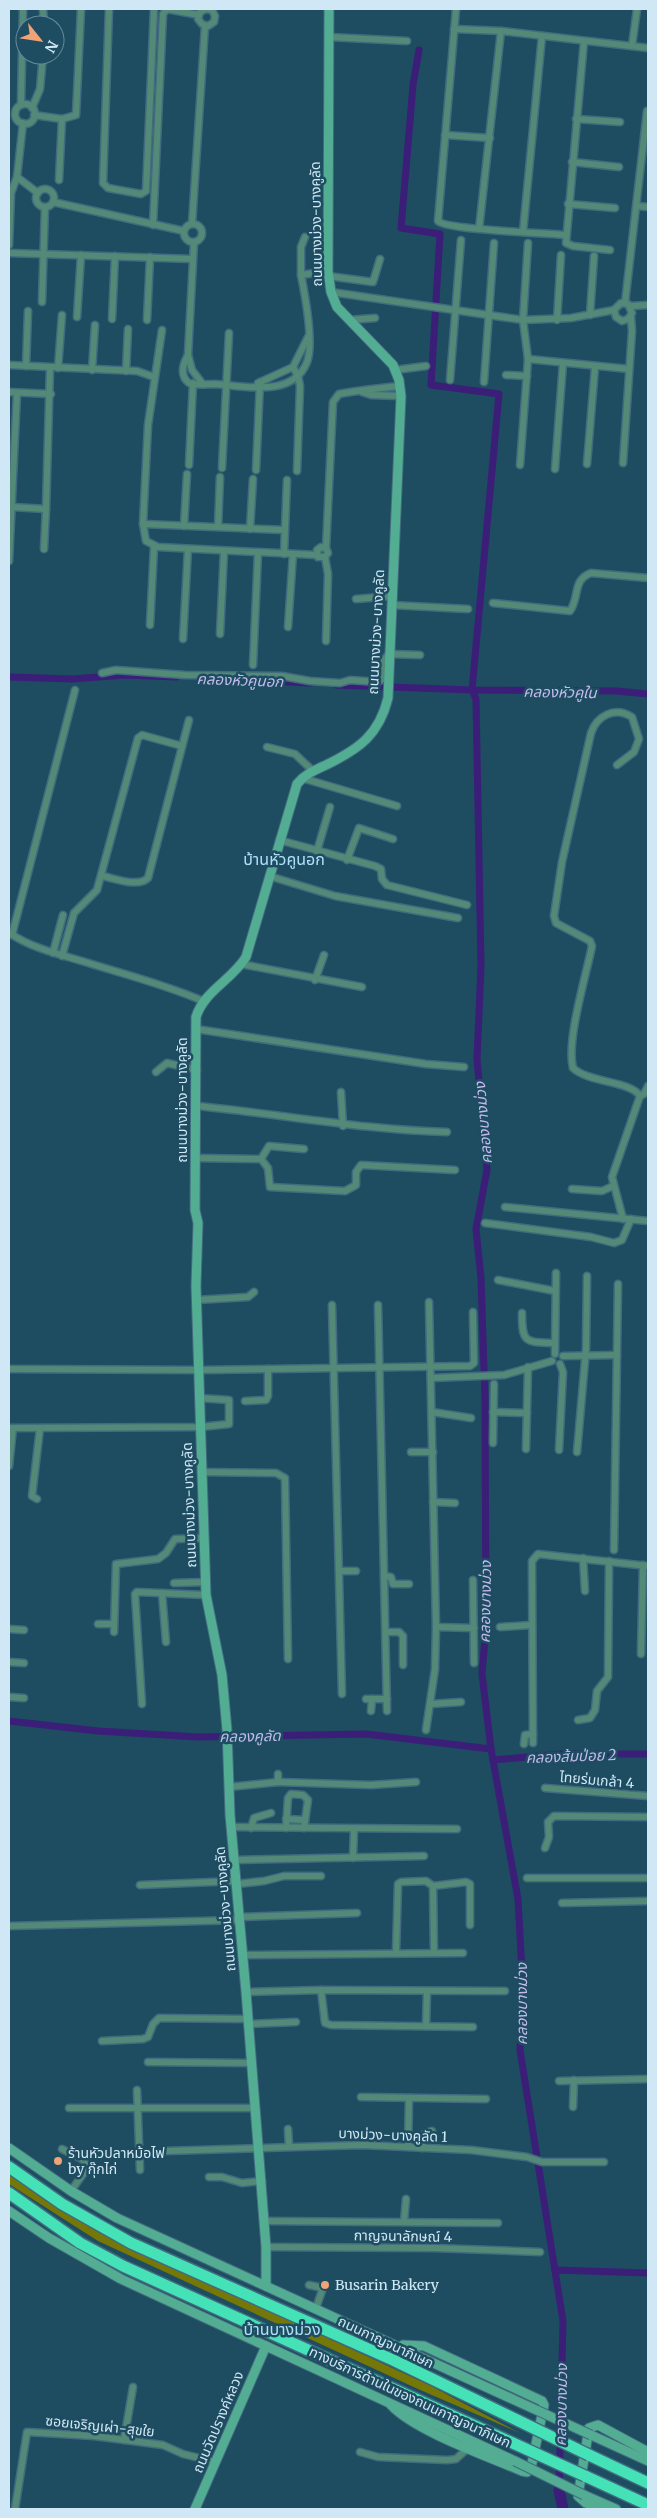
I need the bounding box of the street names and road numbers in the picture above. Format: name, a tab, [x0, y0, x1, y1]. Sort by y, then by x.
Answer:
street label: ถนนบางม่วง-บางคูลัด	[306, 161, 326, 287]
street label: ถนนบางม่วง-บางคูลัด	[364, 569, 388, 695]
street label: ถนนบางม่วง-บางคูลัด	[173, 1037, 191, 1163]
street label: ถนนบางม่วง-บางคูลัด	[178, 1442, 200, 1568]
street label: ไทยร่มเกล้า 4	[558, 1768, 635, 1792]
street label: ถนนบางม่วง-บางคูลัด	[211, 1846, 239, 1972]
street label: บางม่วง-บางคูลัด 1	[338, 2124, 448, 2146]
street label: กาญจนาลักษณ์ 4	[354, 2226, 453, 2246]
street label: ถนนกาญจนาภิเษก	[335, 2312, 437, 2372]
street label: ทางบริการด้านในของถนนกาญจนาภิเษก	[306, 2342, 514, 2452]
street label: ถนนวัดปรางค์หลวง	[188, 2368, 248, 2476]
street label: ซอยเจริญเผ่า-สุขใย	[45, 2411, 155, 2441]

